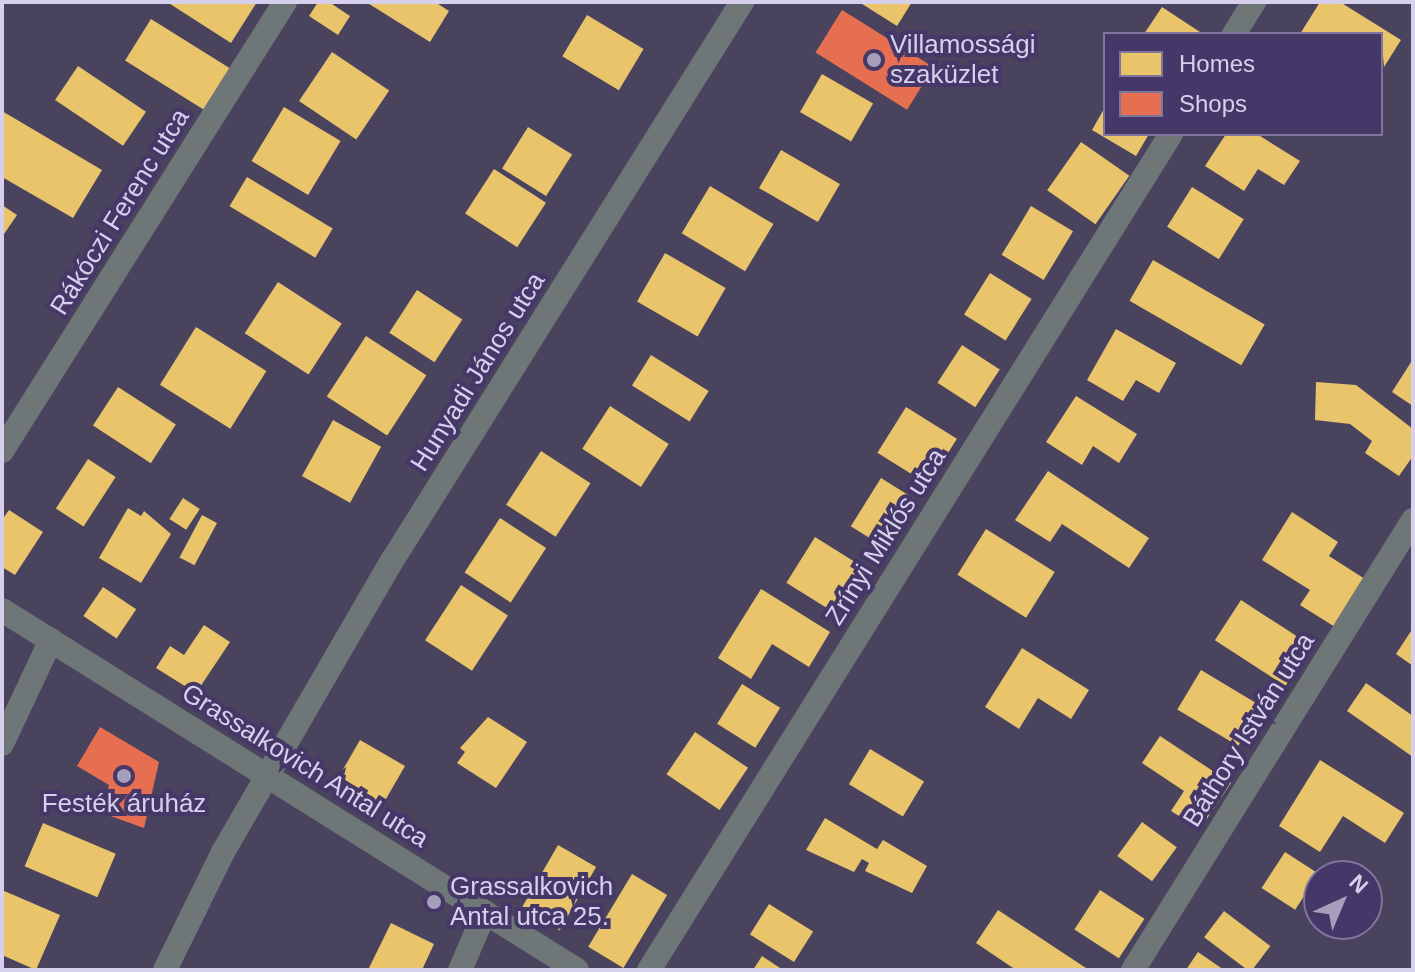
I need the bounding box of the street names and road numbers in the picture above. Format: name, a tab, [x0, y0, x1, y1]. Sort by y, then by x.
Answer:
street label: Rákóczi Ferenc utca	[44, 103, 196, 321]
street label: Hunyadi János utca	[404, 267, 552, 477]
street label: Zrínyi Miklós utca	[819, 443, 953, 631]
street label: Báthory István utca	[1177, 627, 1321, 833]
street label: Grassalkovich Antal utca	[175, 677, 435, 855]

